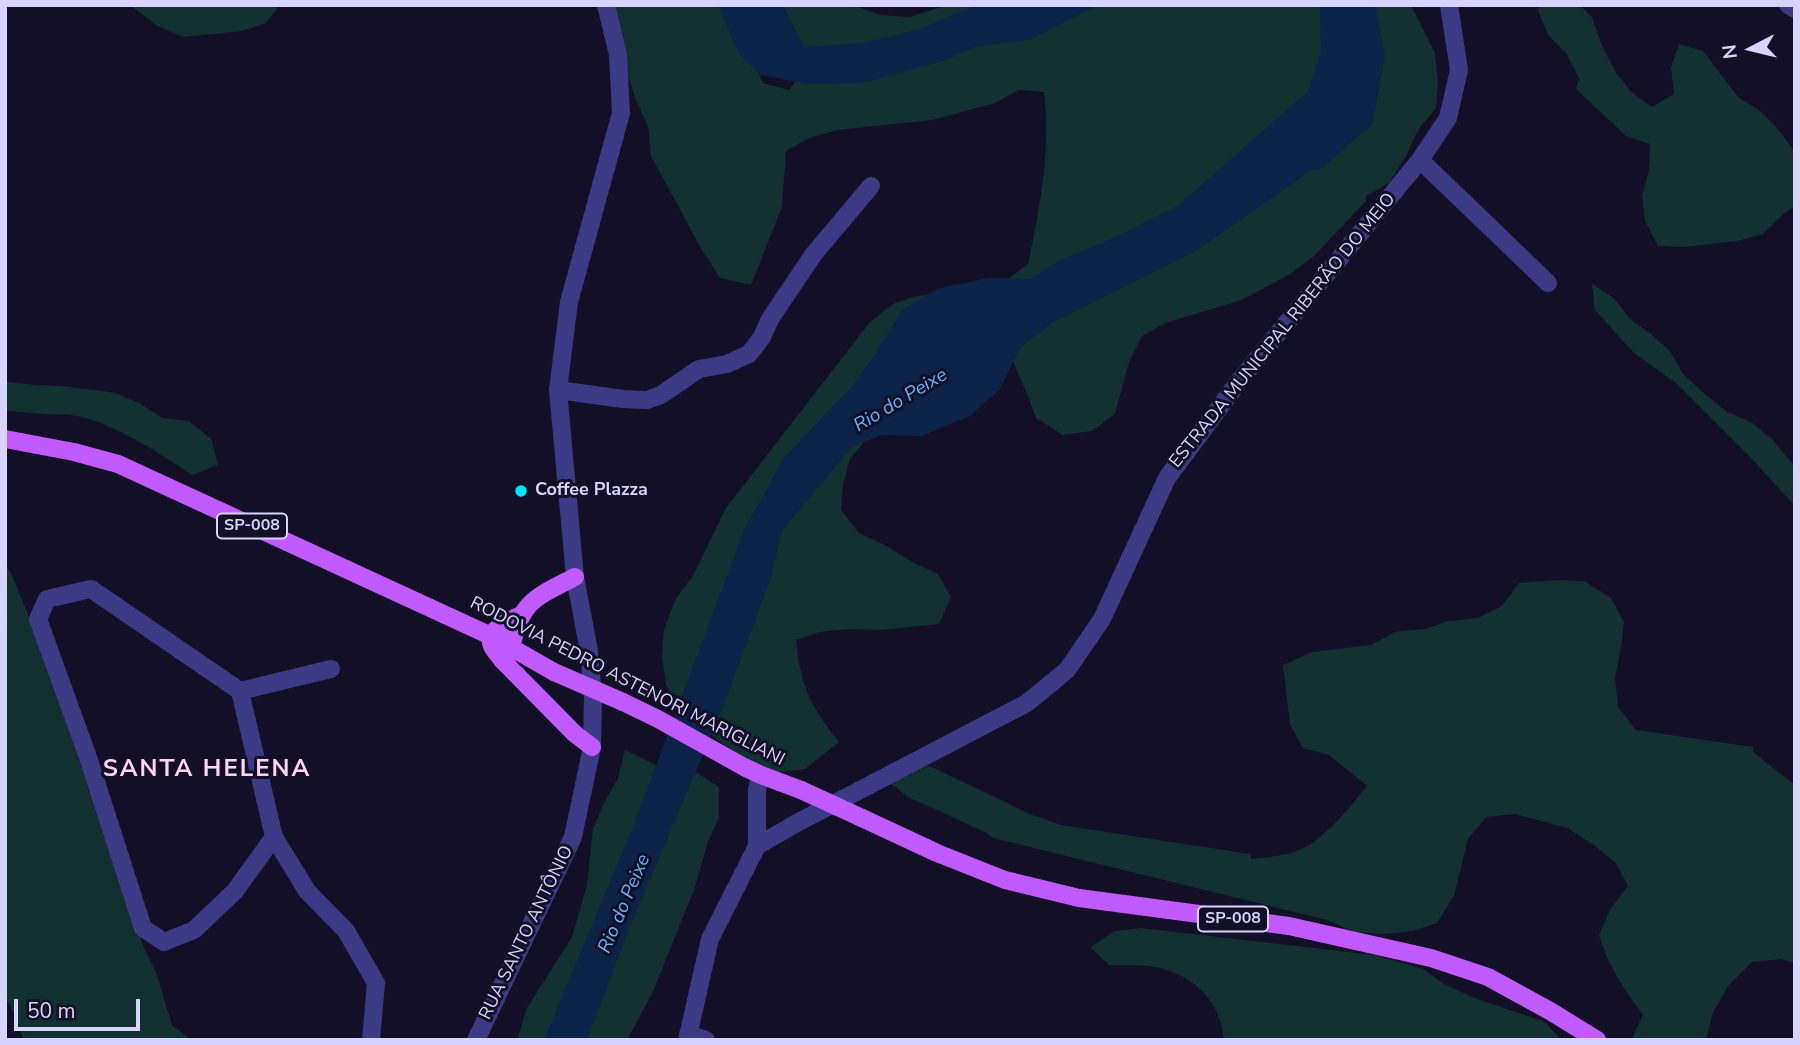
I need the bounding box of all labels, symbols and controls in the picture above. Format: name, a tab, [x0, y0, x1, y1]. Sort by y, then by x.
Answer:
north arrow	[1716, 14, 1786, 84]
text: N	[1716, 43, 1744, 60]
street label: ESTRADA MUNICIPAL RIBERÃO DO MEIO	[1165, 189, 1401, 473]
water label: Rio do Peixe	[850, 364, 952, 438]
place label: Coffee Plazza	[535, 480, 648, 502]
marker: Coffee Plazza	[513, 483, 529, 499]
road number: SP-008	[217, 513, 287, 538]
street label: RODOVIA PEDRO ASTENORI MARIGLIANI	[466, 593, 788, 771]
district label: SANTA HELENA	[104, 756, 310, 784]
street label: RUA SANTO ANTÔNIO	[475, 843, 579, 1023]
water label: Rio do Peixe	[594, 851, 656, 957]
road number: SP-008	[1198, 906, 1268, 931]
scale bar	[18, 986, 144, 1030]
text: 50 m	[27, 997, 76, 1025]

